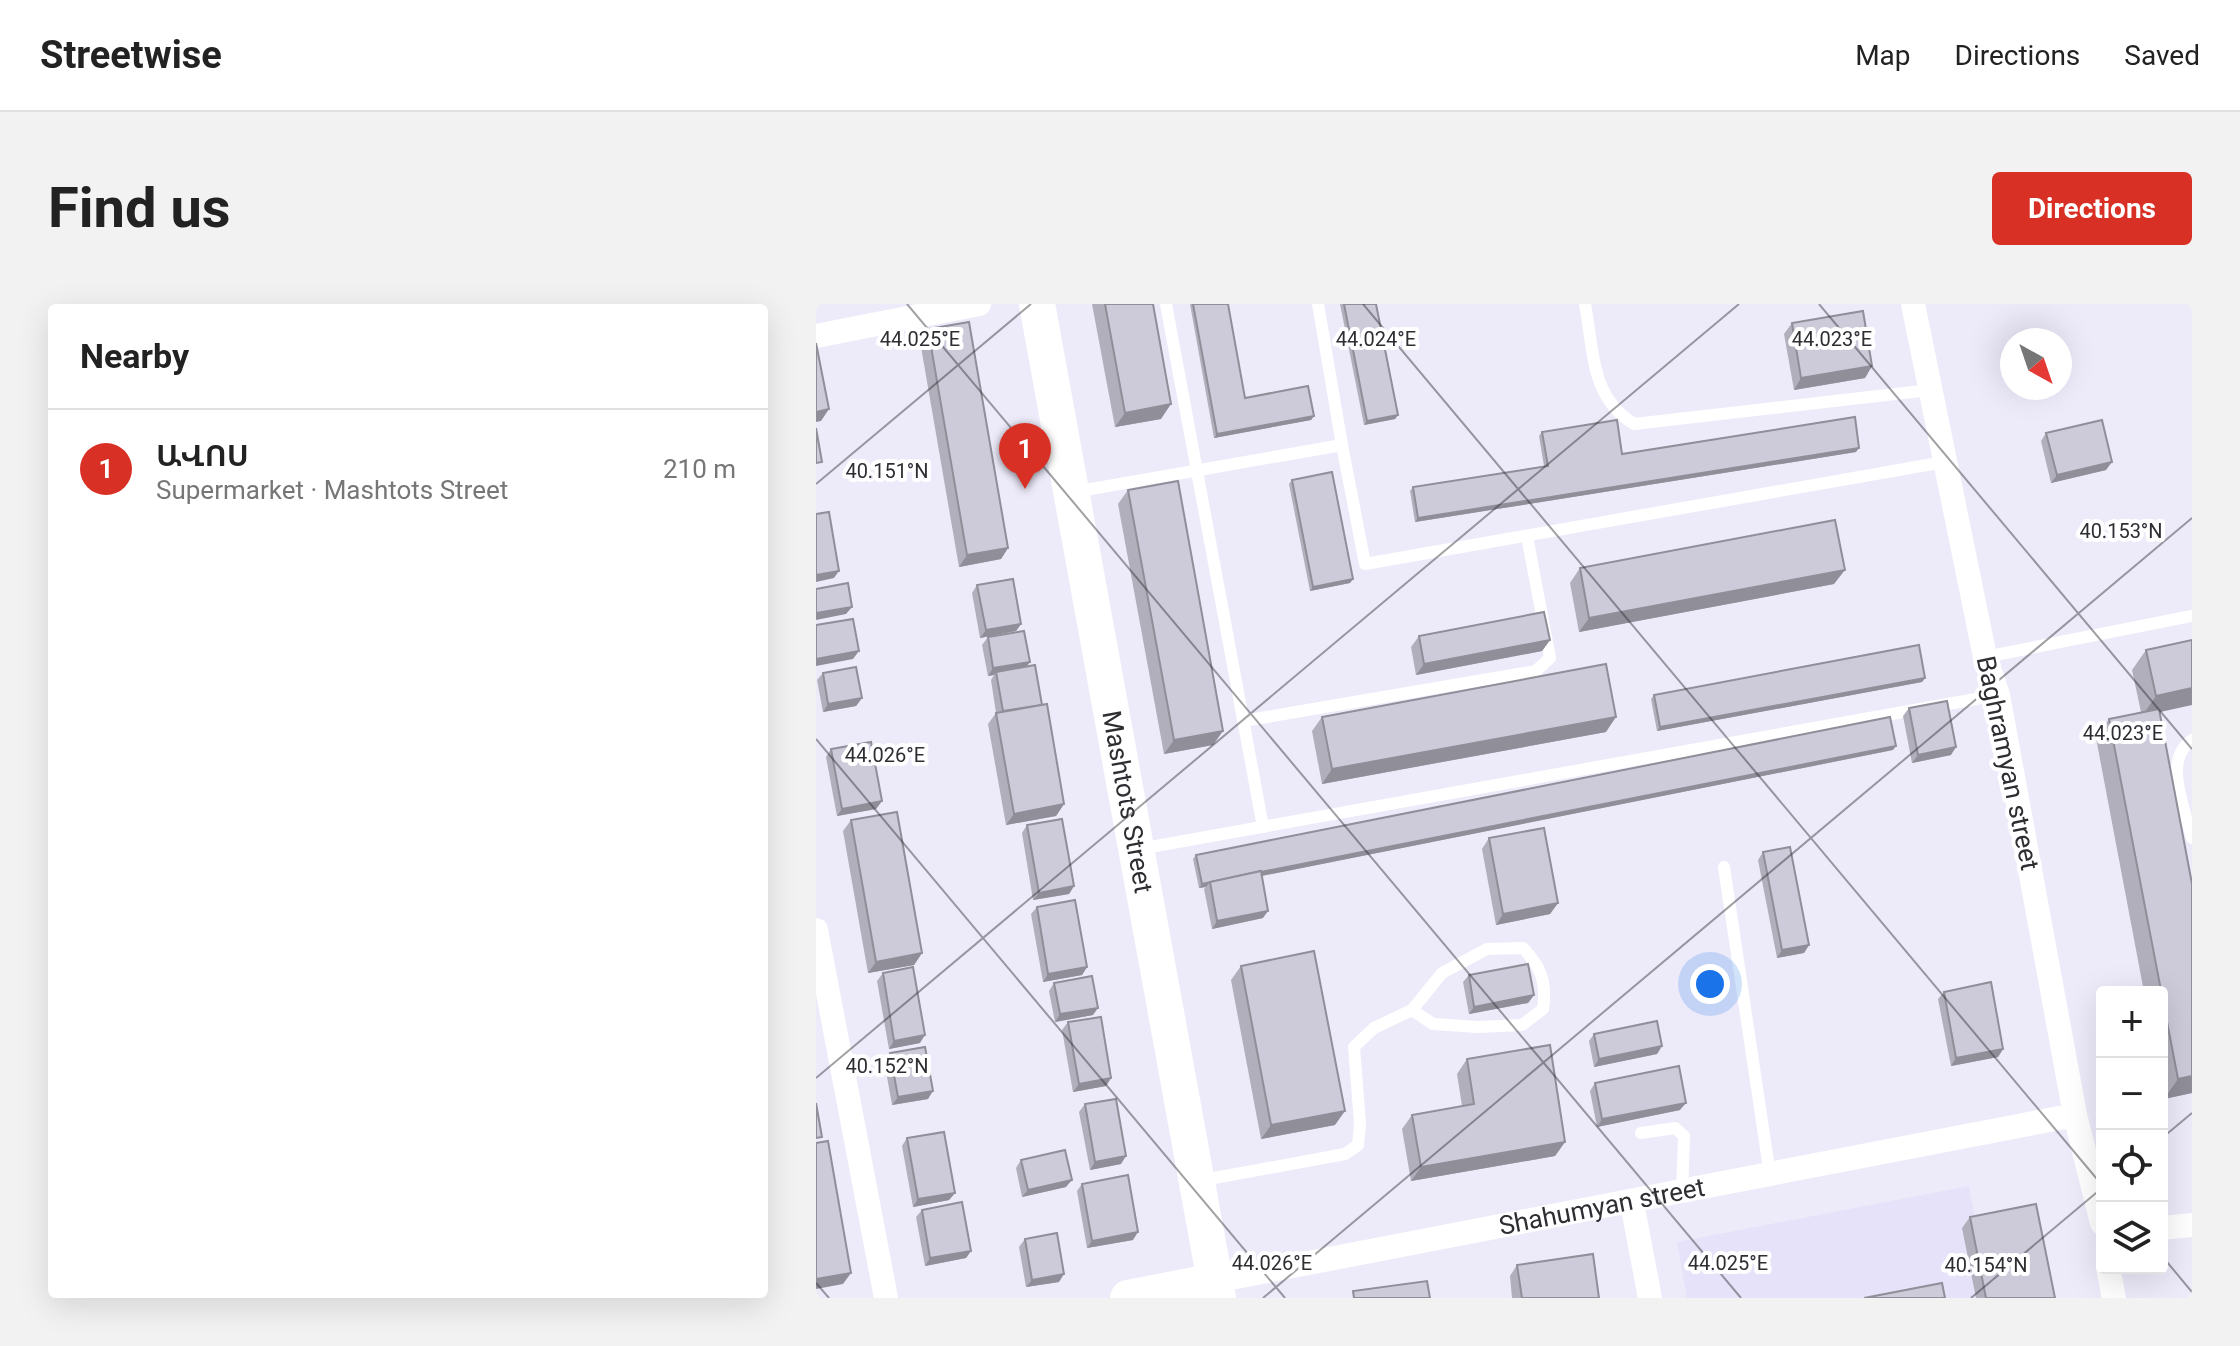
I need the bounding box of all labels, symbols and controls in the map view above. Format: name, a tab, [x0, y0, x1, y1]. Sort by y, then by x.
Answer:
text: Streetwise	[40, 33, 222, 77]
text: Map	[1855, 39, 1911, 72]
text: Directions	[1955, 39, 2080, 72]
text: Saved	[2124, 39, 2200, 72]
button: Directions	[1992, 172, 2192, 245]
text: Find us	[48, 175, 231, 241]
text: 44.025°E	[880, 327, 960, 351]
text: 44.024°E	[1336, 327, 1416, 351]
text: 44.023°E	[1792, 327, 1872, 351]
north arrow	[2000, 328, 2072, 400]
text: Nearby	[80, 336, 189, 376]
pin: 1	[999, 423, 1051, 489]
text: ԱՎՈՍ	[156, 438, 249, 473]
text: 1	[99, 454, 113, 484]
text: 210 m	[663, 454, 736, 484]
text: 40.151°N	[845, 459, 929, 483]
text: Supermarket · Mashtots Street	[156, 475, 508, 505]
text: 40.153°N	[2079, 519, 2163, 543]
street label: Baghramyan street	[1971, 653, 2045, 873]
street label: Mashtots Street	[1096, 708, 1159, 895]
text: 44.023°E	[2083, 721, 2163, 745]
text: 44.026°E	[845, 743, 925, 767]
your location	[1690, 964, 1730, 1004]
map controls	[2096, 986, 2168, 1274]
button: +	[2096, 986, 2168, 1058]
text: 40.152°N	[845, 1054, 929, 1078]
button: −	[2096, 1058, 2168, 1130]
button: locate	[2096, 1130, 2168, 1202]
street label: Shahumyan street	[1496, 1172, 1707, 1241]
button: layers	[2096, 1202, 2168, 1274]
text: 44.026°E	[1232, 1251, 1312, 1275]
text: 44.025°E	[1688, 1251, 1768, 1275]
text: 40.154°N	[1944, 1253, 2028, 1277]

